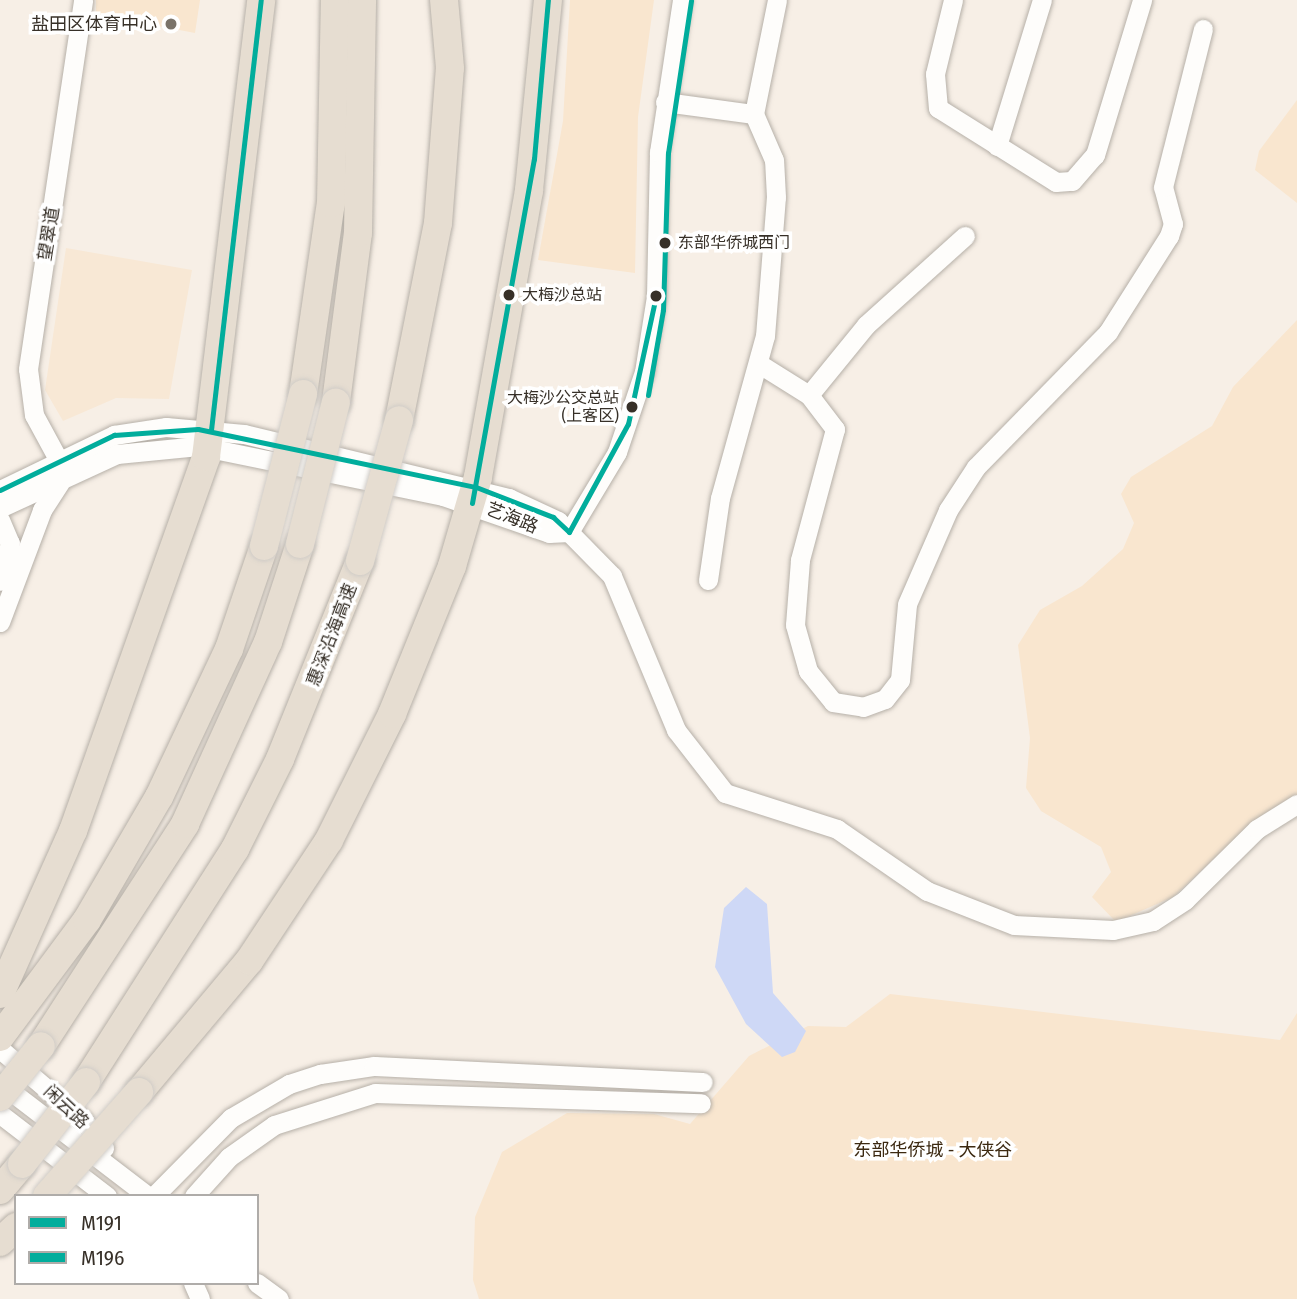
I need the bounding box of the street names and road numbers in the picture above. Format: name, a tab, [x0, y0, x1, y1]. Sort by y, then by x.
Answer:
street label: 望翠道	[34, 206, 64, 262]
street label: 艺海路	[483, 498, 541, 538]
street label: 惠深沿海高速	[303, 581, 361, 689]
street label: 闲云路	[39, 1081, 93, 1133]

